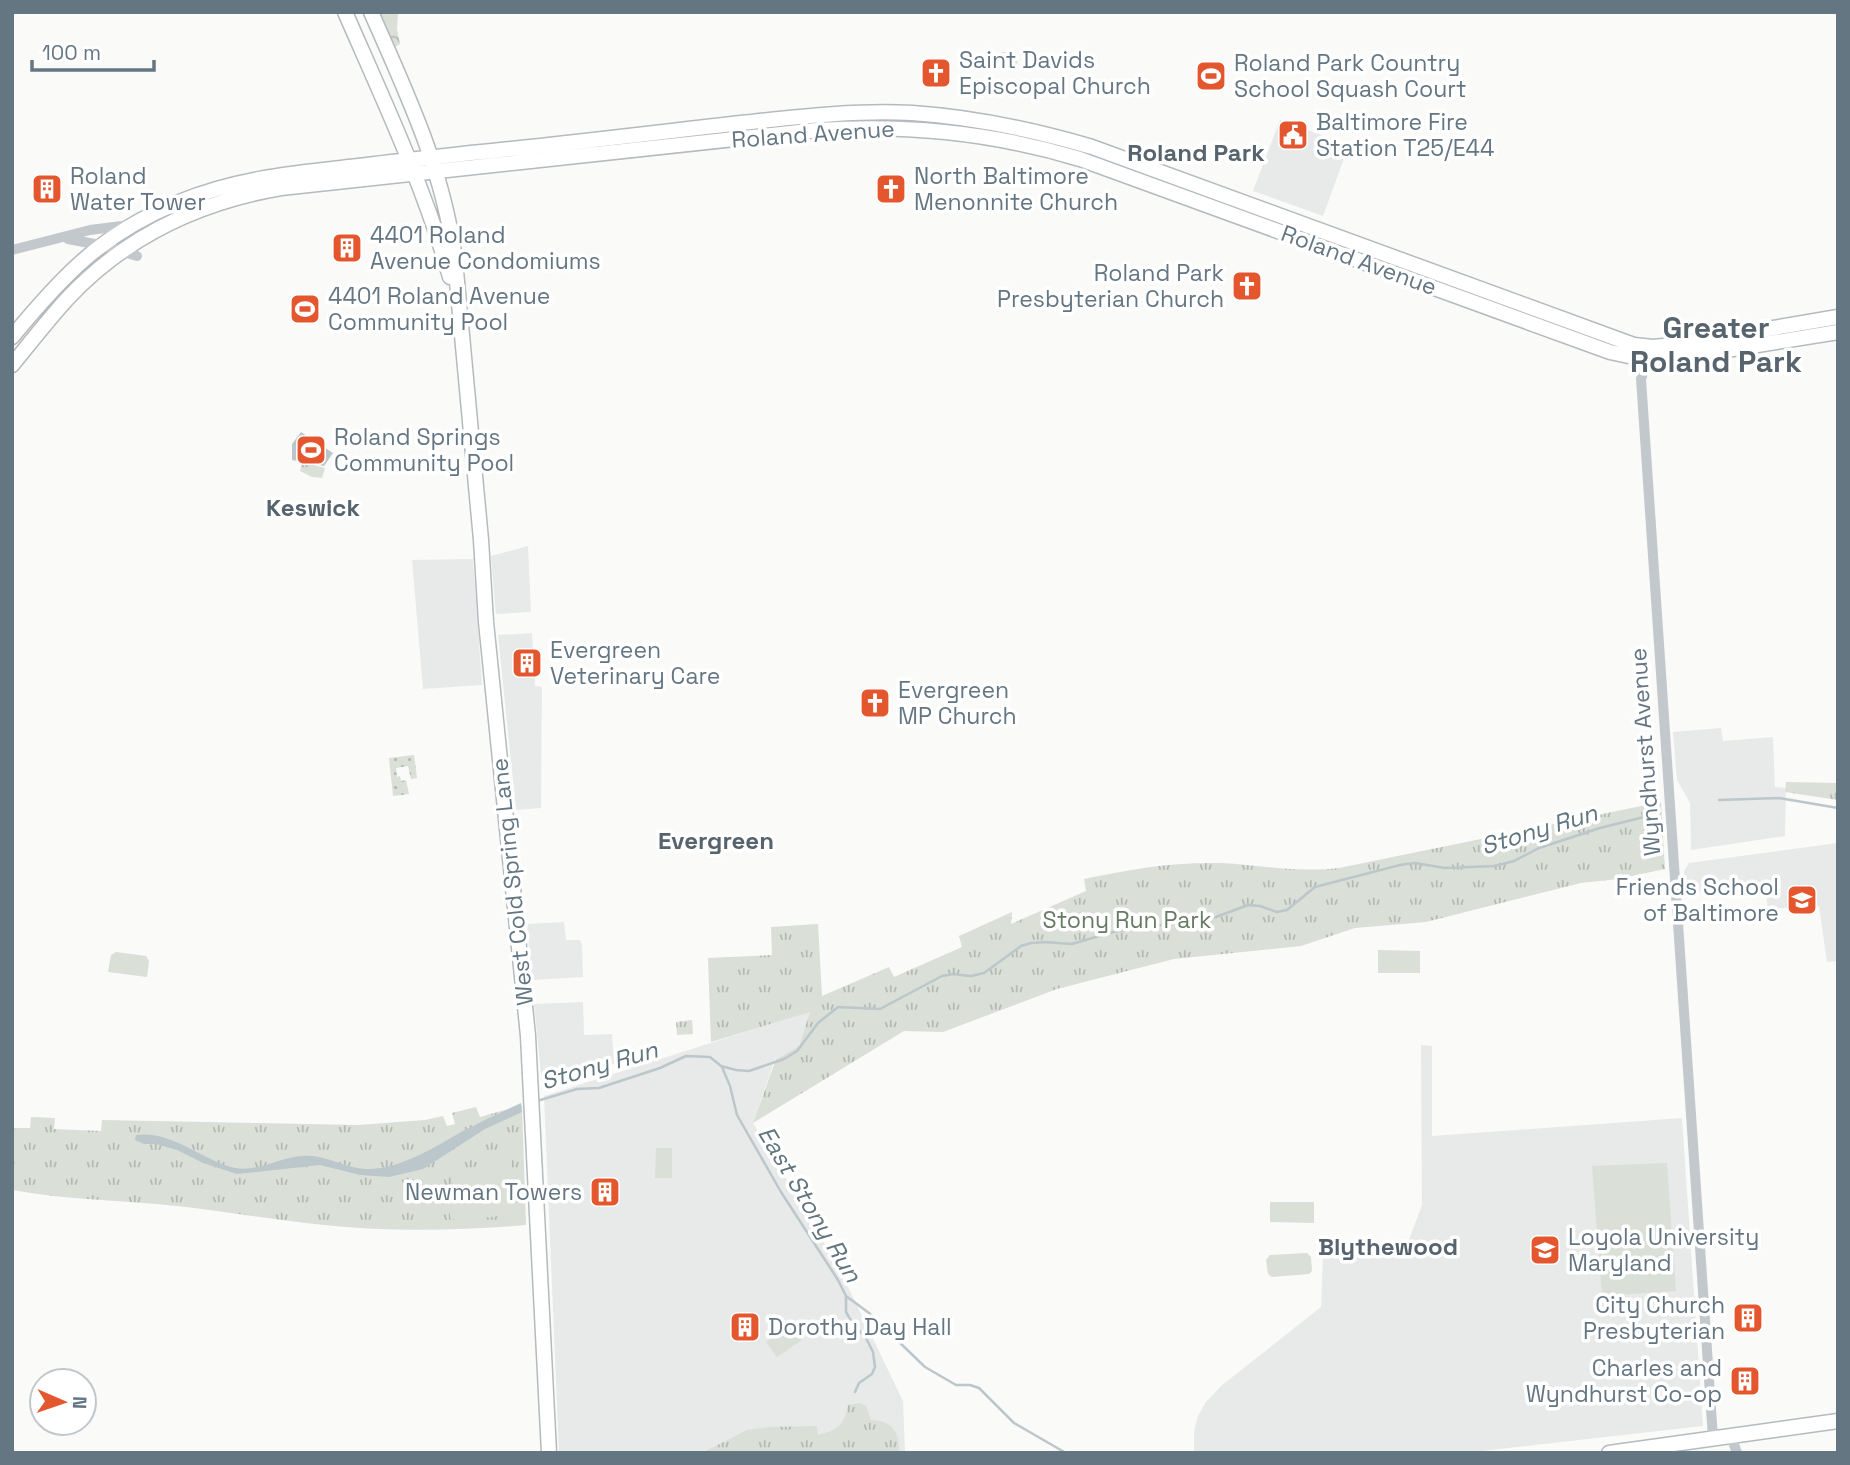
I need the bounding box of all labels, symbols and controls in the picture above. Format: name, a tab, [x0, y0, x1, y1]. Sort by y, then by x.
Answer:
scale bar	[32, 28, 154, 72]
text: 100 m	[42, 39, 101, 66]
place label: Saint Davids Episcopal Church	[959, 45, 1151, 101]
place label: Roland Park Country School Squash Court	[1234, 48, 1466, 104]
church icon: Saint Davids Episcopal Church	[919, 56, 953, 90]
sports icon: Roland Park Country School Squash Court	[1194, 59, 1228, 93]
place label: Baltimore Fire Station T25/E44	[1316, 107, 1494, 163]
street label: Roland Avenue	[730, 113, 896, 155]
public building icon: Baltimore Fire Station T25/E44	[1276, 118, 1310, 152]
district label: Roland Park	[1127, 137, 1265, 168]
place label: Roland Water Tower	[70, 161, 206, 217]
place label: North Baltimore Menonnite Church	[914, 161, 1118, 217]
building icon: Roland Water Tower	[30, 172, 64, 206]
church icon: North Baltimore Menonnite Church	[874, 172, 908, 206]
street label: Roland Avenue	[1277, 218, 1441, 302]
place label: 4401 Roland Avenue Condomiums	[370, 220, 601, 276]
building icon: 4401 Roland Avenue Condomiums	[330, 231, 364, 265]
place label: Roland Park Presbyterian Church	[997, 258, 1224, 314]
church icon: Roland Park Presbyterian Church	[1230, 269, 1264, 303]
place label: 4401 Roland Avenue Community Pool	[328, 281, 550, 337]
sports icon: 4401 Roland Avenue Community Pool	[288, 292, 322, 326]
district label: Greater Roland Park	[1630, 308, 1802, 381]
place label: Roland Springs Community Pool	[334, 422, 514, 478]
sports icon: Roland Springs Community Pool	[294, 433, 328, 467]
district label: Keswick	[266, 492, 360, 523]
place label: Evergreen Veterinary Care	[550, 635, 720, 691]
building icon: Evergreen Veterinary Care	[510, 646, 544, 680]
street label: Wyndhurst Avenue	[1623, 647, 1667, 857]
place label: Evergreen MP Church	[898, 675, 1017, 731]
church icon: Evergreen MP Church	[858, 686, 892, 720]
street label: West Cold Spring Lane	[484, 757, 540, 1007]
water label: Stony Run	[1477, 796, 1602, 861]
district label: Evergreen	[658, 825, 774, 856]
place label: Friends School of Baltimore	[1616, 872, 1779, 928]
school or university icon: Friends School of Baltimore	[1785, 883, 1819, 917]
park label: Stony Run Park	[1043, 905, 1211, 935]
water label: Stony Run	[537, 1033, 662, 1096]
water label: East Stony Run	[751, 1120, 869, 1289]
building icon: Newman Towers	[588, 1175, 622, 1209]
place label: Newman Towers	[405, 1177, 582, 1207]
place label: Loyola University Maryland	[1568, 1222, 1759, 1278]
district label: Blythewood	[1318, 1231, 1458, 1262]
school or university icon: Loyola University Maryland	[1528, 1233, 1562, 1267]
place label: City Church Presbyterian	[1583, 1290, 1725, 1346]
building icon: City Church Presbyterian	[1731, 1301, 1765, 1335]
building icon: Dorothy Day Hall	[728, 1310, 762, 1344]
place label: Dorothy Day Hall	[768, 1312, 952, 1342]
place label: Charles and Wyndhurst Co-op	[1526, 1353, 1722, 1409]
building icon: Charles and Wyndhurst Co-op	[1728, 1364, 1762, 1398]
north arrow	[28, 1367, 98, 1437]
text: N	[67, 1396, 92, 1409]

